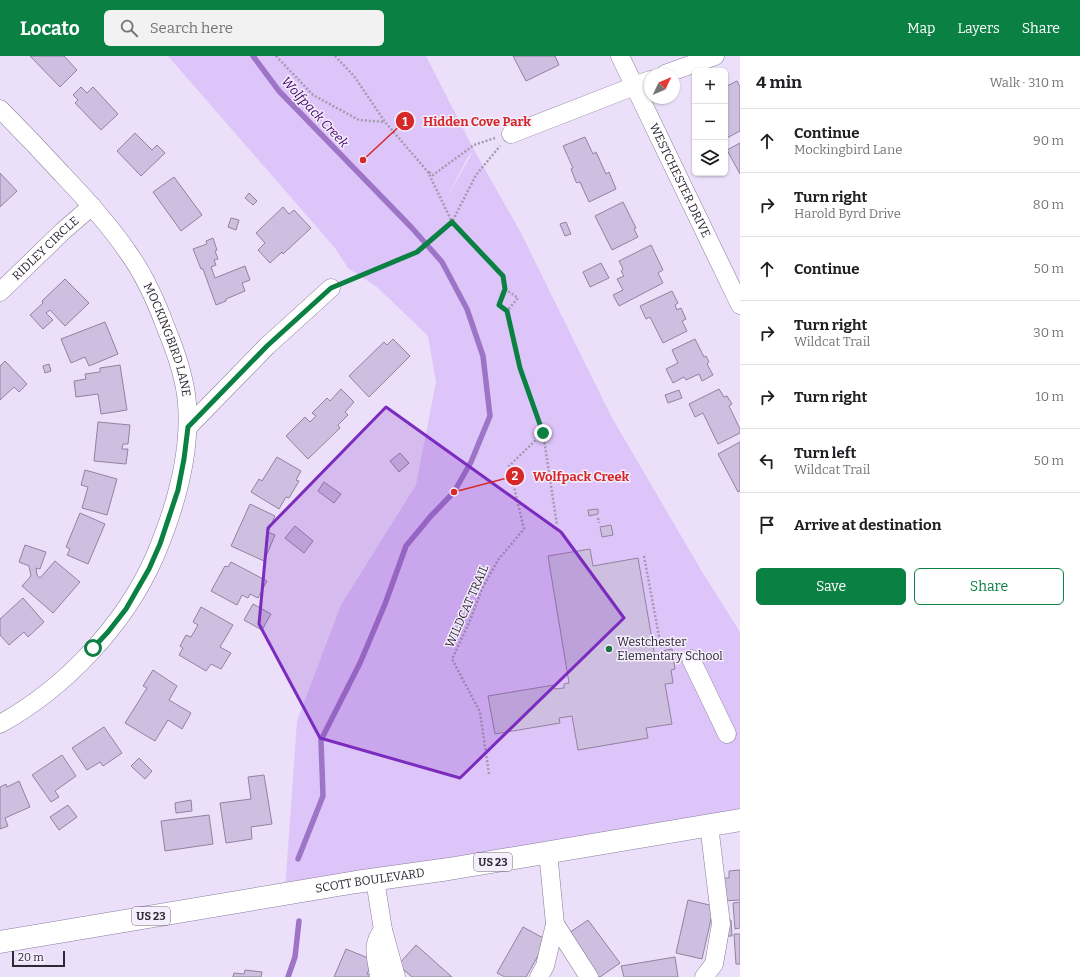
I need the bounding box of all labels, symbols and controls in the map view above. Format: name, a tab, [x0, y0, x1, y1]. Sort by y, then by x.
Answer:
search box	[104, 10, 384, 46]
text: Locato	[20, 17, 80, 40]
icon: search	[118, 17, 140, 39]
text: Search here	[150, 19, 233, 37]
text: Map	[907, 20, 935, 37]
text: Layers	[957, 20, 1000, 37]
text: Share	[1022, 20, 1060, 37]
north arrow	[644, 68, 680, 104]
map controls	[692, 68, 728, 176]
button: +	[692, 68, 728, 104]
text: 4 min	[756, 72, 802, 93]
water label: Wolfpack Creek	[279, 74, 352, 151]
text: Walk · 310 m	[990, 75, 1064, 90]
button: −	[692, 104, 728, 140]
callout: Hidden Cove Park	[395, 109, 539, 134]
text: Hidden Cove Park	[423, 114, 531, 129]
text: 1	[402, 115, 408, 129]
street label: WESTCHESTER DRIVE	[646, 121, 713, 240]
text: Continue	[794, 124, 860, 142]
icon: ahead	[756, 130, 778, 152]
text: 90 m	[1033, 133, 1064, 148]
button: layers	[692, 140, 728, 176]
text: Mockingbird Lane	[794, 142, 902, 157]
text: Turn right	[794, 188, 867, 206]
icon: right	[756, 194, 778, 216]
text: 80 m	[1033, 197, 1064, 212]
text: Harold Byrd Drive	[794, 206, 901, 221]
street label: RIDLEY CIRCLE	[9, 214, 82, 283]
icon: ahead	[756, 258, 778, 280]
text: Continue	[794, 260, 860, 278]
text: 50 m	[1034, 261, 1064, 276]
street label: MOCKINGBIRD LANE	[141, 280, 193, 398]
text: Turn right	[794, 316, 867, 334]
icon: right	[756, 322, 778, 344]
text: 30 m	[1033, 325, 1064, 340]
text: Wildcat Trail	[794, 334, 870, 349]
icon: right	[756, 386, 778, 408]
text: Turn right	[794, 388, 867, 406]
text: 10 m	[1035, 389, 1064, 404]
route end	[534, 424, 552, 442]
text: Turn left	[794, 444, 856, 462]
icon: left	[756, 450, 778, 472]
text: 50 m	[1034, 453, 1064, 468]
text: Wildcat Trail	[794, 462, 870, 477]
callout: Wolfpack Creek	[505, 464, 638, 489]
text: 2	[512, 469, 519, 483]
text: Wolfpack Creek	[533, 469, 630, 484]
icon: arrive	[756, 514, 778, 536]
text: Arrive at destination	[794, 516, 941, 534]
street label: WILDCAT TRAIL	[442, 562, 492, 650]
button: Save	[756, 568, 906, 605]
button: Share	[914, 568, 1064, 605]
place label: Westchester Elementary School	[617, 635, 723, 663]
route start	[84, 639, 102, 657]
marker: Westchester Elementary School	[604, 644, 614, 654]
road number: US 23	[474, 853, 512, 871]
street label: SCOTT BOULEVARD	[314, 865, 426, 896]
road number: US 23	[132, 907, 170, 925]
scale bar	[12, 949, 65, 968]
text: 20 m	[18, 951, 44, 964]

